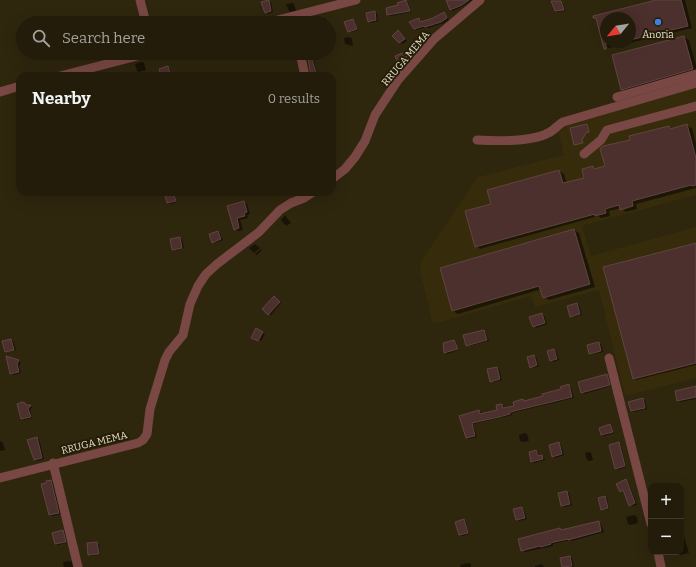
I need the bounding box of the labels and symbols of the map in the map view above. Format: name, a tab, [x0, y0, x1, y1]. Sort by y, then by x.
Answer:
north arrow	[600, 12, 636, 48]
marker: Anoria	[653, 17, 663, 27]
street label: RRUGA MEMA	[379, 28, 433, 88]
place label: Anoria	[642, 29, 674, 41]
street label: RRUGA MEMA	[60, 429, 129, 457]

